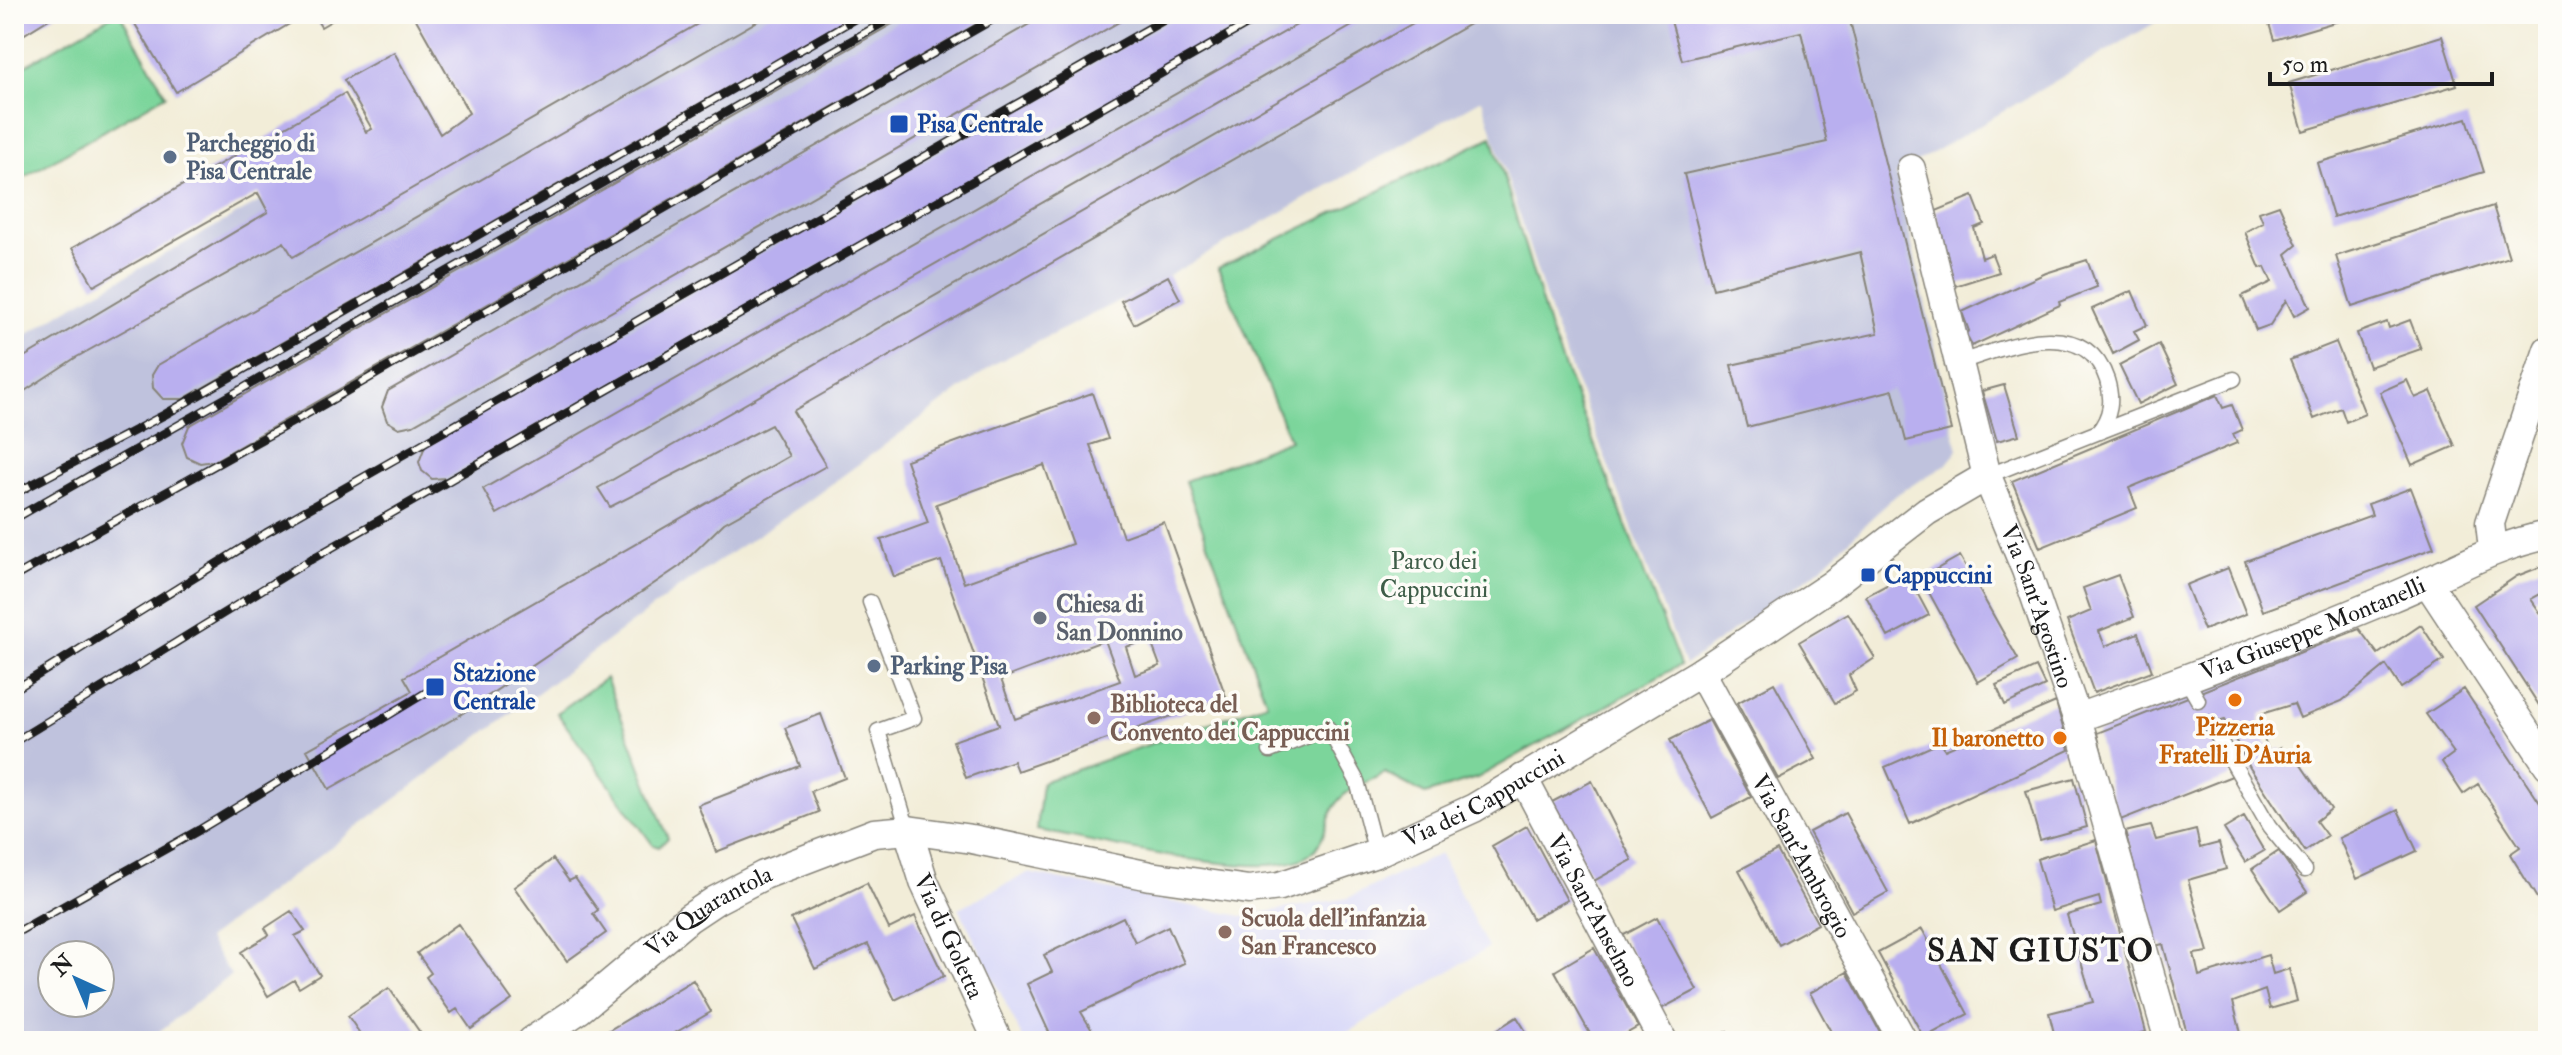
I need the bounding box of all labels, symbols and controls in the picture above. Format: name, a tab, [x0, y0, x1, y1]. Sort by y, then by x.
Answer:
scale bar	[2270, 36, 2492, 86]
text: 50 m	[2282, 49, 2329, 80]
place label: Pisa Centrale	[917, 109, 1043, 140]
marker: Pisa Centrale	[888, 113, 910, 135]
place label: Parcheggio di Pisa Centrale	[186, 128, 316, 187]
marker: Parcheggio di Pisa Centrale	[161, 148, 179, 166]
street label: Via Sant'Agostino	[1993, 520, 2081, 692]
park label: Parco dei Cappuccini	[1380, 546, 1488, 605]
place label: Cappuccini	[1884, 560, 1993, 591]
marker: Cappuccini	[1859, 566, 1877, 584]
street label: Via Giuseppe Montanelli	[2196, 570, 2430, 688]
place label: Chiesa di San Donnino	[1056, 589, 1183, 648]
marker: Chiesa di San Donnino	[1031, 609, 1049, 627]
place label: Parking Pisa	[890, 651, 1009, 682]
marker: Parking Pisa	[865, 657, 883, 675]
place label: Stazione Centrale	[453, 658, 536, 717]
marker: Stazione Centrale	[424, 676, 446, 698]
place label: Biblioteca del Convento dei Cappuccini	[1110, 689, 1350, 748]
marker: Pizzeria Fratelli D'Auria	[2226, 691, 2244, 709]
marker: Biblioteca del Convento dei Cappuccini	[1085, 709, 1103, 727]
place label: Pizzeria Fratelli D'Auria	[2159, 712, 2312, 771]
place label: Il baronetto	[1932, 723, 2044, 754]
marker: Il baronetto	[2051, 729, 2069, 747]
street label: Via dei Cappuccini	[1398, 742, 1570, 855]
street label: Via Sant'Ambrogio	[1744, 769, 1859, 944]
street label: Via Sant'Anselmo	[1540, 829, 1646, 992]
street label: Via Quarantola	[639, 858, 778, 964]
street label: Via di Goletta	[906, 869, 992, 1005]
place label: Scuola dell'infanzia San Francesco	[1241, 903, 1427, 962]
marker: Scuola dell'infanzia San Francesco	[1216, 923, 1234, 941]
district label: SAN GIUSTO	[1927, 931, 2155, 971]
north arrow	[36, 939, 116, 1019]
text: N	[45, 948, 80, 983]

